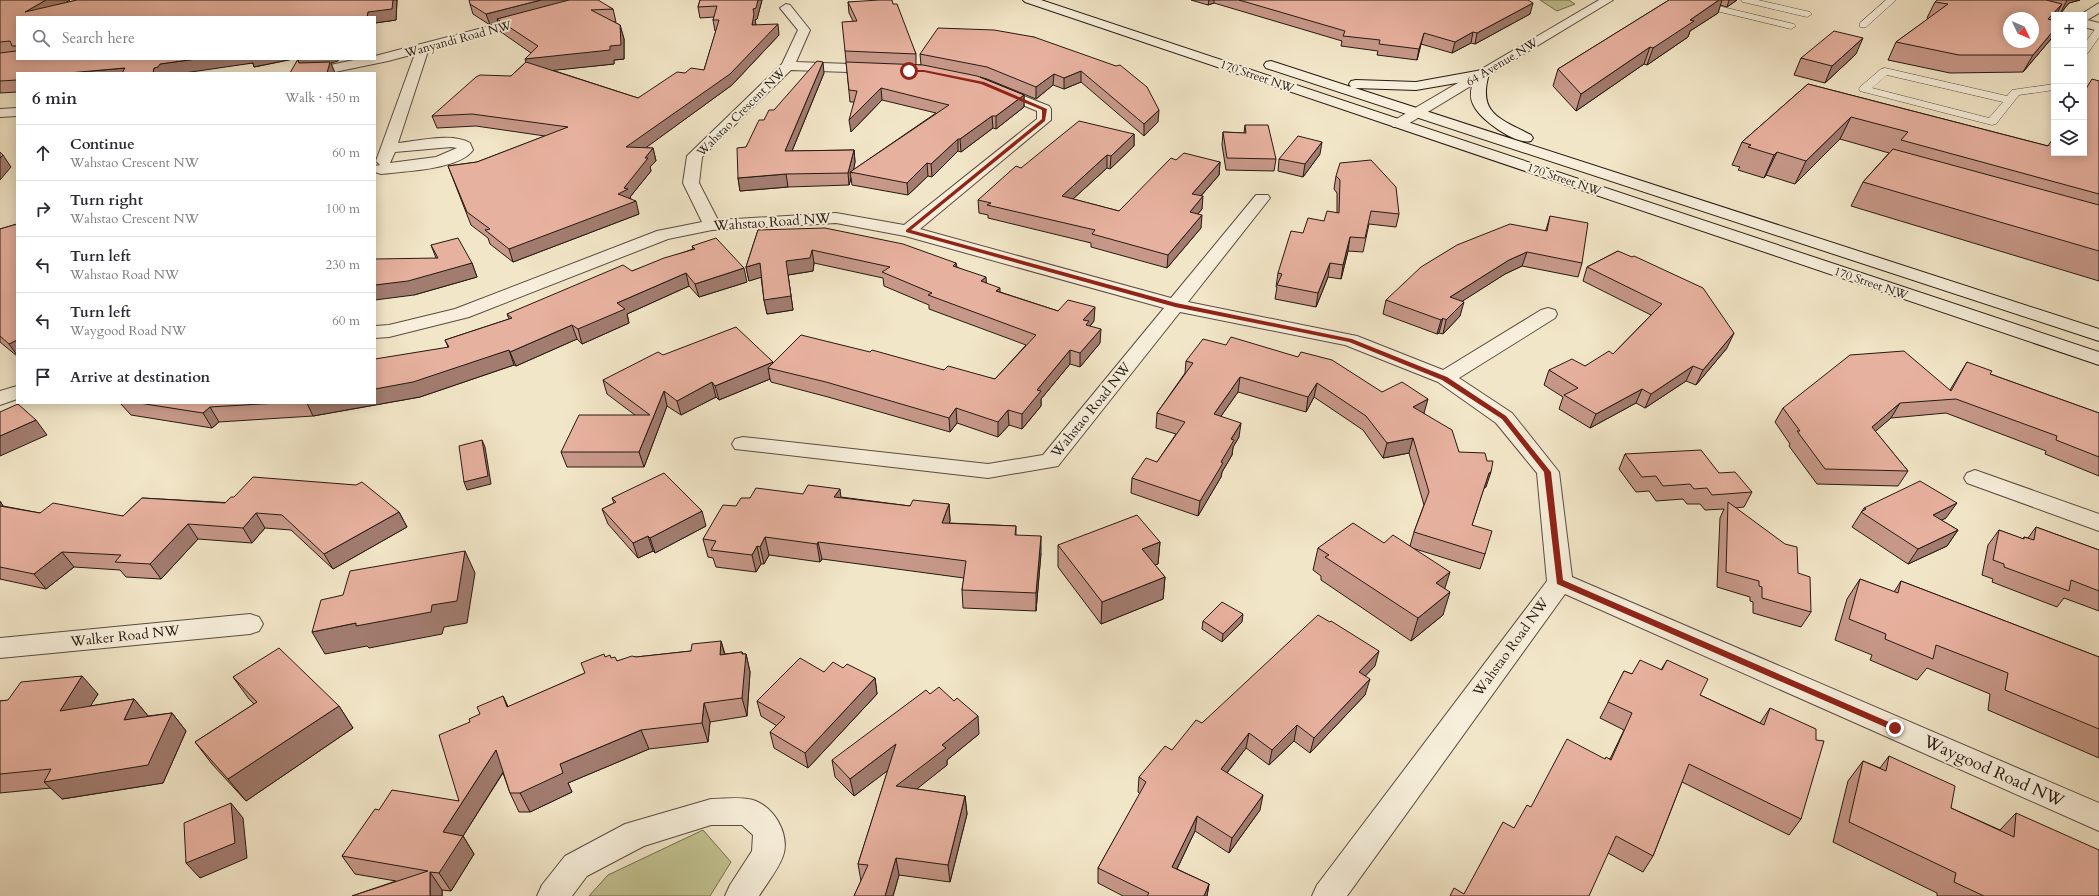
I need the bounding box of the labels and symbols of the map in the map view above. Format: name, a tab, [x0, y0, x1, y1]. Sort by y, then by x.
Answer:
north arrow	[2003, 12, 2039, 48]
street label: Wanyandi Road NW	[402, 17, 514, 61]
street label: 64 Avenue NW	[1463, 34, 1542, 90]
street label: 170 Street NW	[1218, 56, 1297, 96]
route start	[900, 62, 918, 80]
street label: Wahstao Crescent NW	[693, 64, 789, 160]
street label: 170 Street NW	[1525, 159, 1604, 199]
street label: Wahstao Road NW	[712, 208, 832, 236]
street label: 170 Street NW	[1832, 263, 1911, 303]
street label: Wahstao Road NW	[1046, 358, 1136, 462]
street label: Wahstao Road NW	[1468, 593, 1554, 701]
street label: Walker Road NW	[68, 621, 181, 651]
route end	[1886, 719, 1904, 737]
street label: Waygood Road NW	[1919, 729, 2068, 812]

